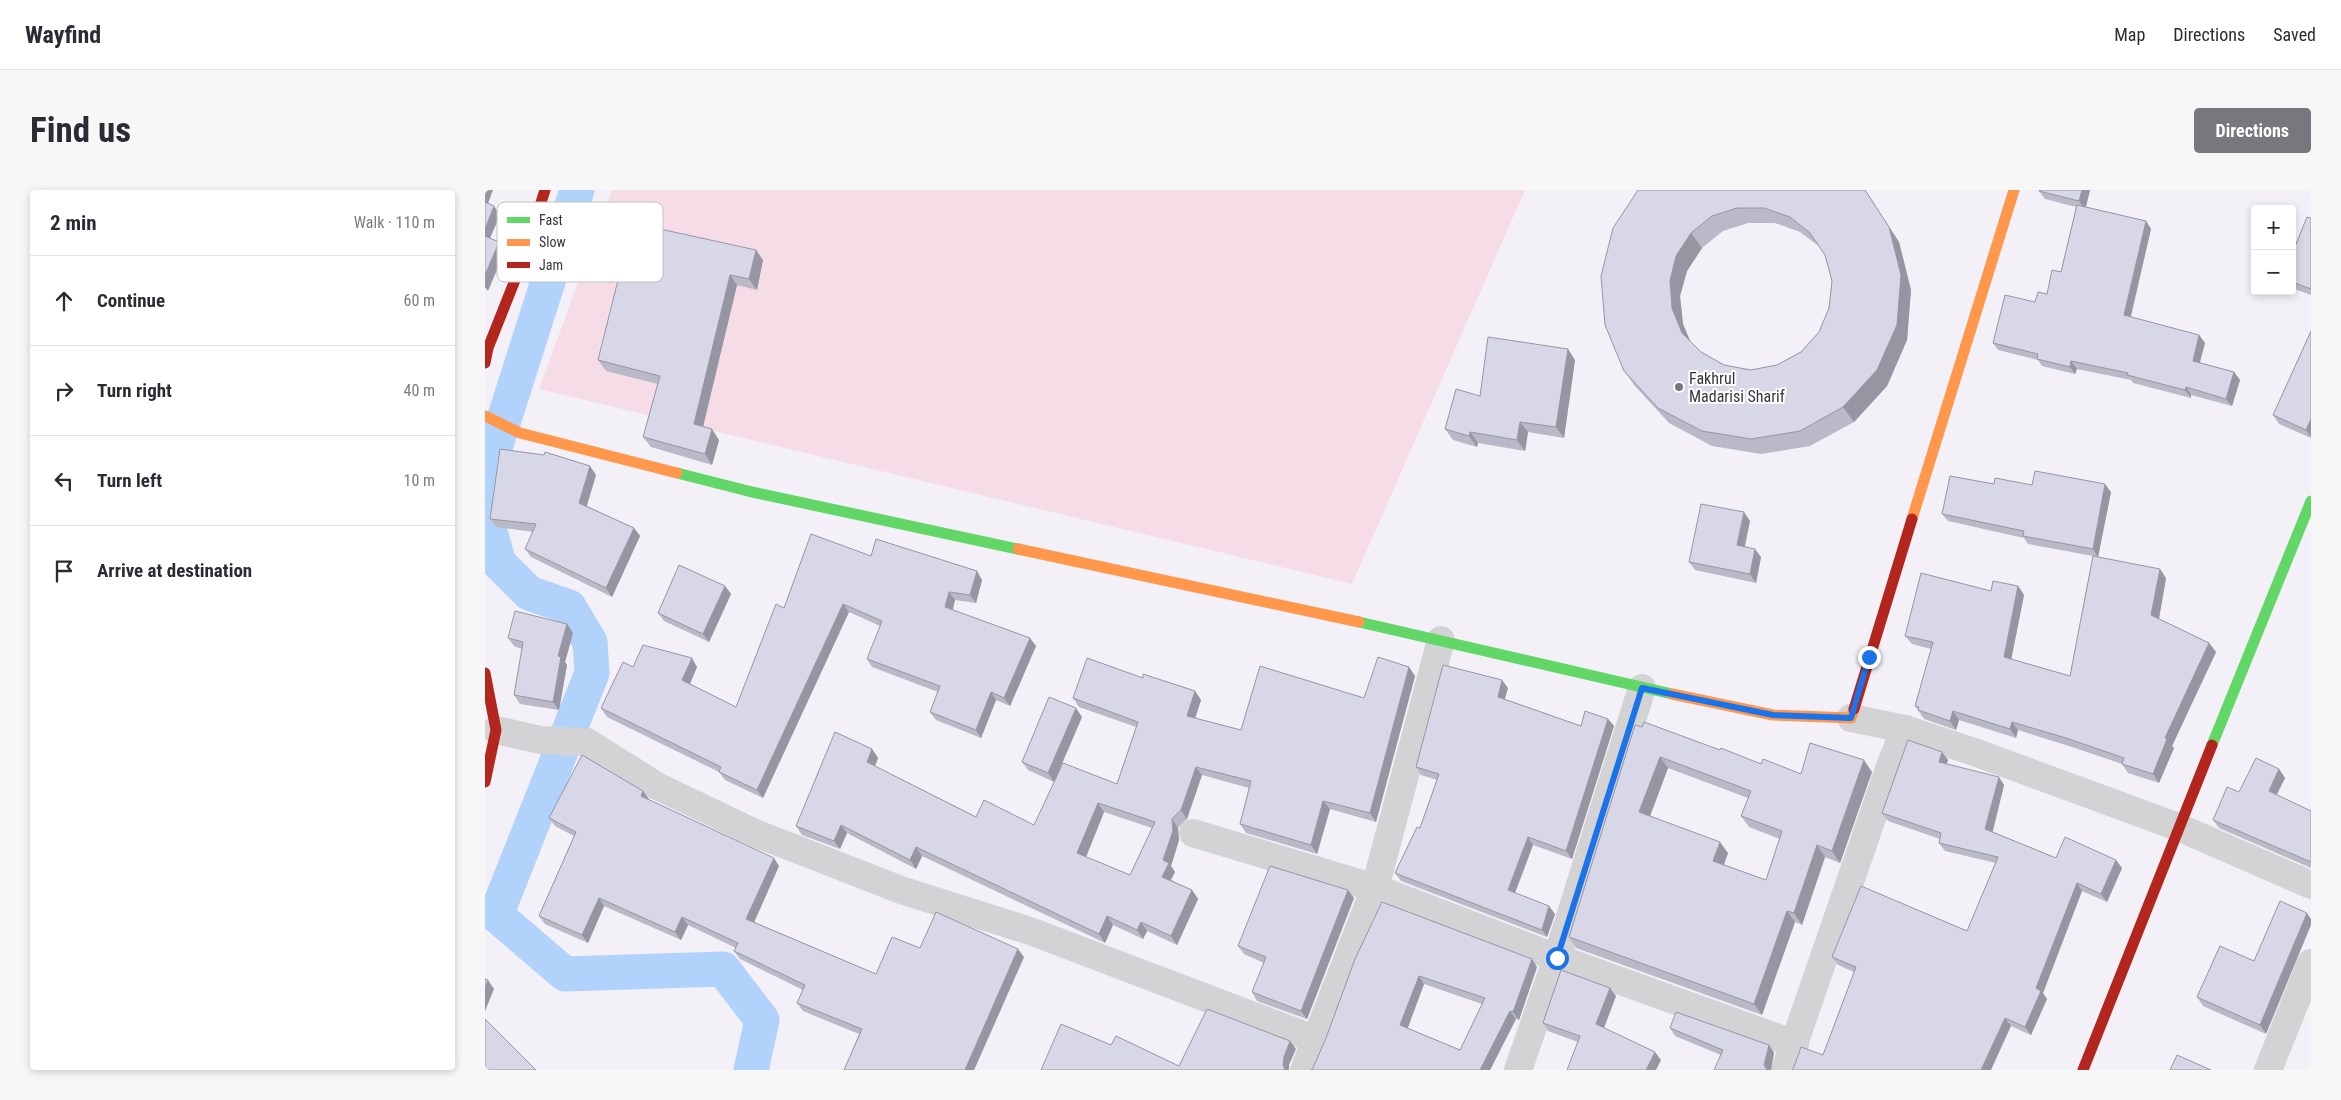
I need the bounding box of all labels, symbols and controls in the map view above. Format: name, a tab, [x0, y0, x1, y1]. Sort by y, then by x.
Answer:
text: Wayfind	[25, 21, 101, 49]
text: Map	[2114, 24, 2145, 45]
text: Directions	[2173, 24, 2245, 45]
text: Saved	[2273, 24, 2316, 45]
button: Directions	[2194, 108, 2311, 153]
text: Find us	[30, 110, 131, 151]
legend	[497, 202, 663, 282]
map controls	[2251, 205, 2296, 295]
button: +	[2251, 205, 2296, 250]
text: 2 min	[50, 211, 97, 235]
text: Fast	[539, 212, 563, 228]
text: Walk · 110 m	[354, 213, 435, 232]
text: Slow	[539, 234, 566, 250]
button: −	[2251, 250, 2296, 295]
text: Jam	[539, 257, 563, 273]
icon: ahead	[50, 287, 78, 315]
text: Continue	[97, 289, 165, 312]
text: 60 m	[403, 291, 435, 310]
place label: Fakhrul Madarisi Sharif	[1689, 369, 1785, 406]
icon: right	[50, 377, 78, 405]
text: Turn right	[97, 379, 172, 402]
text: 40 m	[403, 381, 435, 400]
marker: Fakhrul Madarisi Sharif	[1673, 381, 1685, 393]
icon: left	[50, 467, 78, 495]
text: Turn left	[97, 469, 162, 492]
text: 10 m	[403, 471, 435, 490]
icon: arrive	[50, 557, 78, 585]
text: Arrive at destination	[97, 559, 252, 582]
route end	[1858, 646, 1881, 669]
route start	[1546, 947, 1569, 970]

